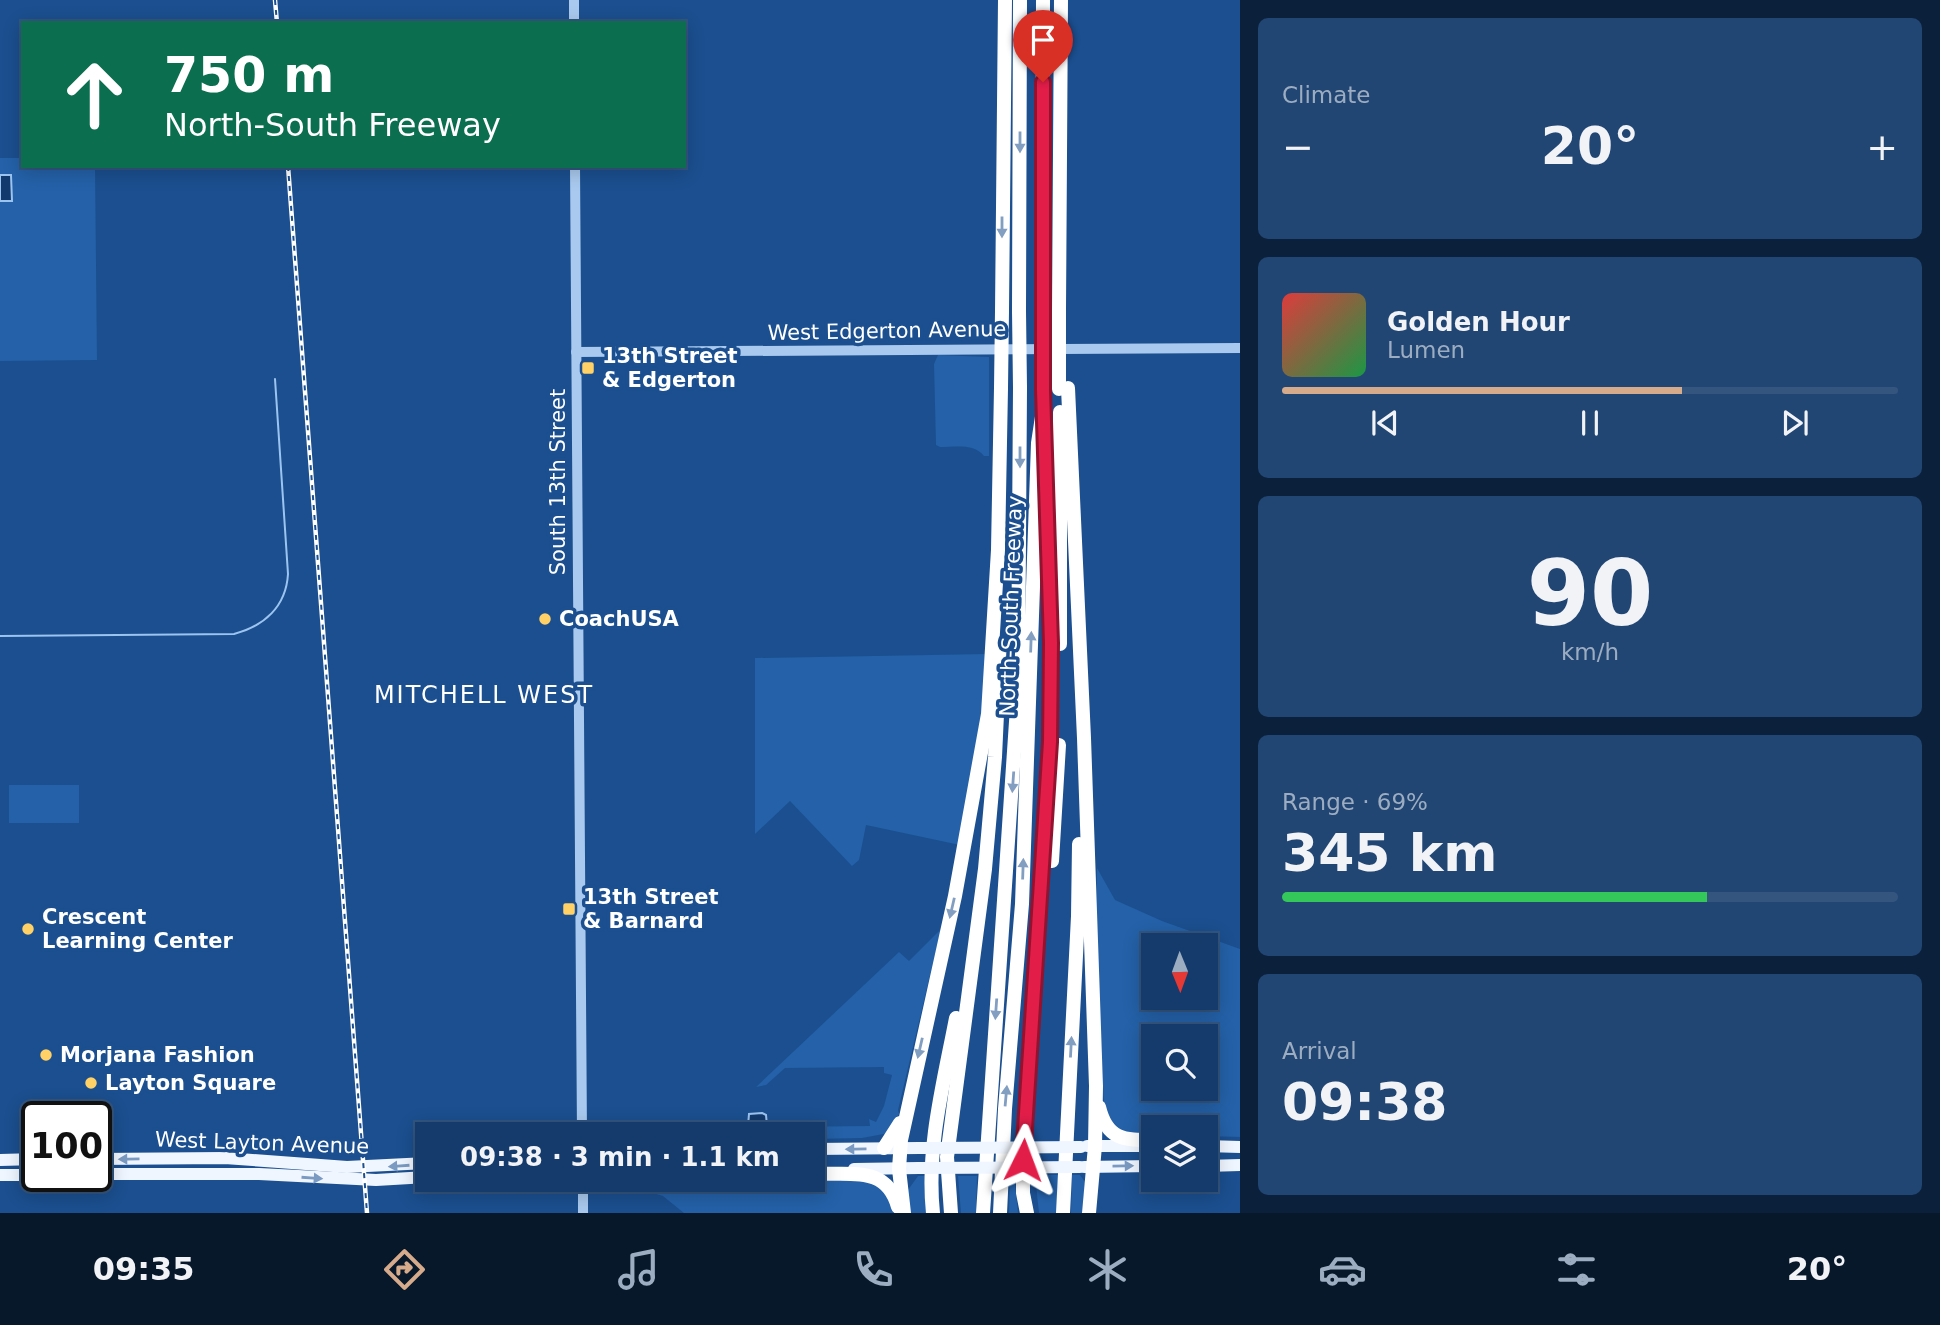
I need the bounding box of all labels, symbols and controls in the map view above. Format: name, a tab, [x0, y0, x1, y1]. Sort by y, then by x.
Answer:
pin	[1013, 10, 1073, 82]
icon: arrive	[1024, 21, 1062, 59]
text: 750 m	[164, 47, 334, 104]
icon: ahead	[49, 49, 140, 140]
text: Climate	[1282, 82, 1371, 108]
text: North-South Freeway	[164, 106, 501, 144]
text: 20°	[1541, 116, 1639, 176]
text: −	[1282, 125, 1314, 169]
text: +	[1866, 125, 1898, 169]
one-way arrow	[1014, 131, 1025, 153]
one-way arrow	[996, 217, 1008, 239]
text: Golden Hour	[1387, 307, 1570, 337]
street label: West Edgerton Avenue	[767, 317, 1007, 345]
text: Lumen	[1387, 337, 1465, 363]
place label: 13th Street & Edgerton	[602, 344, 738, 392]
marker: 13th Street & Edgerton	[580, 360, 596, 376]
street label: South 13th Street	[546, 389, 570, 575]
icon: previous	[1366, 404, 1404, 442]
icon: pause	[1571, 404, 1609, 442]
icon: next	[1776, 404, 1814, 442]
one-way arrow	[1014, 446, 1025, 468]
street label: North-South Freeway	[995, 495, 1027, 717]
text: 90	[1527, 541, 1653, 646]
place label: CoachUSA	[559, 607, 680, 631]
marker: CoachUSA	[537, 611, 553, 627]
one-way arrow	[1025, 630, 1037, 652]
text: km/h	[1561, 639, 1619, 665]
district label: MITCHELL WEST	[374, 681, 594, 709]
one-way arrow	[1007, 771, 1018, 793]
text: Range · 69%	[1282, 789, 1428, 815]
text: 345 km	[1282, 823, 1497, 883]
one-way arrow	[1017, 858, 1028, 880]
place label: 13th Street & Barnard	[583, 885, 719, 933]
one-way arrow	[946, 898, 957, 920]
marker: 13th Street & Barnard	[561, 901, 577, 917]
place label: Crescent Learning Center	[42, 905, 233, 953]
marker: Crescent Learning Center	[20, 921, 36, 937]
north arrow	[1141, 933, 1218, 1010]
map controls	[1141, 933, 1218, 1192]
one-way arrow	[991, 998, 1002, 1020]
button: search	[1141, 1024, 1218, 1101]
one-way arrow	[1066, 1036, 1077, 1058]
one-way arrow	[915, 1037, 926, 1059]
text: Arrival	[1282, 1038, 1357, 1064]
place label: Morjana Fashion	[60, 1043, 255, 1067]
marker: Morjana Fashion	[38, 1047, 54, 1063]
place label: Layton Square	[105, 1071, 276, 1095]
text: 09:38	[1282, 1072, 1448, 1132]
marker: Layton Square	[83, 1075, 99, 1091]
one-way arrow	[1001, 1085, 1012, 1107]
speed limit sign: 100	[21, 1101, 112, 1192]
button: layers	[1141, 1115, 1218, 1192]
position arrow	[986, 1123, 1060, 1197]
street label: West Layton Avenue	[154, 1127, 370, 1159]
text: 09:38 · 3 min · 1.1 km	[460, 1142, 780, 1172]
one-way arrow	[844, 1143, 866, 1154]
one-way arrow	[117, 1153, 139, 1164]
one-way arrow	[388, 1160, 410, 1171]
one-way arrow	[1113, 1160, 1135, 1172]
one-way arrow	[301, 1173, 323, 1184]
icon: directions	[380, 1245, 429, 1294]
icon: music	[614, 1245, 663, 1294]
icon: phone	[849, 1245, 898, 1294]
icon: climate	[1083, 1245, 1132, 1294]
icon: car	[1318, 1245, 1367, 1294]
icon: filters	[1552, 1245, 1601, 1294]
text: 09:35	[93, 1250, 195, 1288]
text: 20°	[1787, 1250, 1847, 1288]

